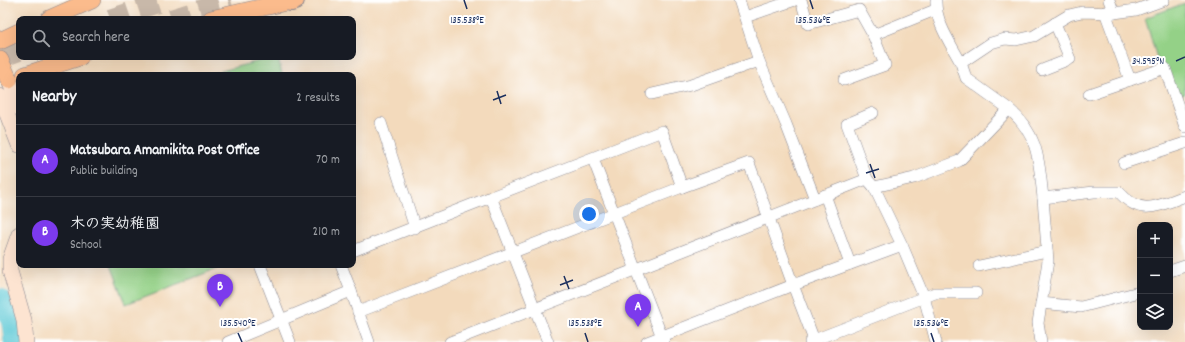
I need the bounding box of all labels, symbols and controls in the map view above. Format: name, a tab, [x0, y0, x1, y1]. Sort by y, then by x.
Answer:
text: 135.538°E	[450, 14, 484, 28]
text: 135.536°E	[796, 14, 831, 28]
search box	[16, 16, 356, 60]
icon: search	[30, 27, 52, 49]
text: Search here	[62, 27, 130, 49]
text: 34.595°N	[1132, 55, 1164, 69]
text: Nearby	[32, 86, 76, 110]
text: 2 results	[296, 89, 340, 108]
text: Matsubara Amamikita Post Office	[70, 140, 260, 162]
text: A	[41, 151, 49, 170]
text: 70 m	[316, 151, 340, 170]
text: Public building	[70, 162, 138, 181]
your location	[579, 204, 599, 224]
text: 木の実幼稚園	[70, 214, 160, 236]
map controls	[1137, 222, 1173, 330]
button: +	[1137, 222, 1173, 258]
text: B	[42, 223, 48, 242]
text: 210 m	[312, 223, 340, 242]
text: School	[70, 236, 102, 255]
button: −	[1137, 258, 1173, 294]
pin: B	[207, 274, 233, 307]
pin: A	[625, 294, 651, 327]
button: layers	[1137, 294, 1173, 330]
text: 135.540°E	[221, 317, 256, 331]
text: 135.538°E	[568, 317, 602, 331]
text: 135.536°E	[914, 317, 949, 331]

